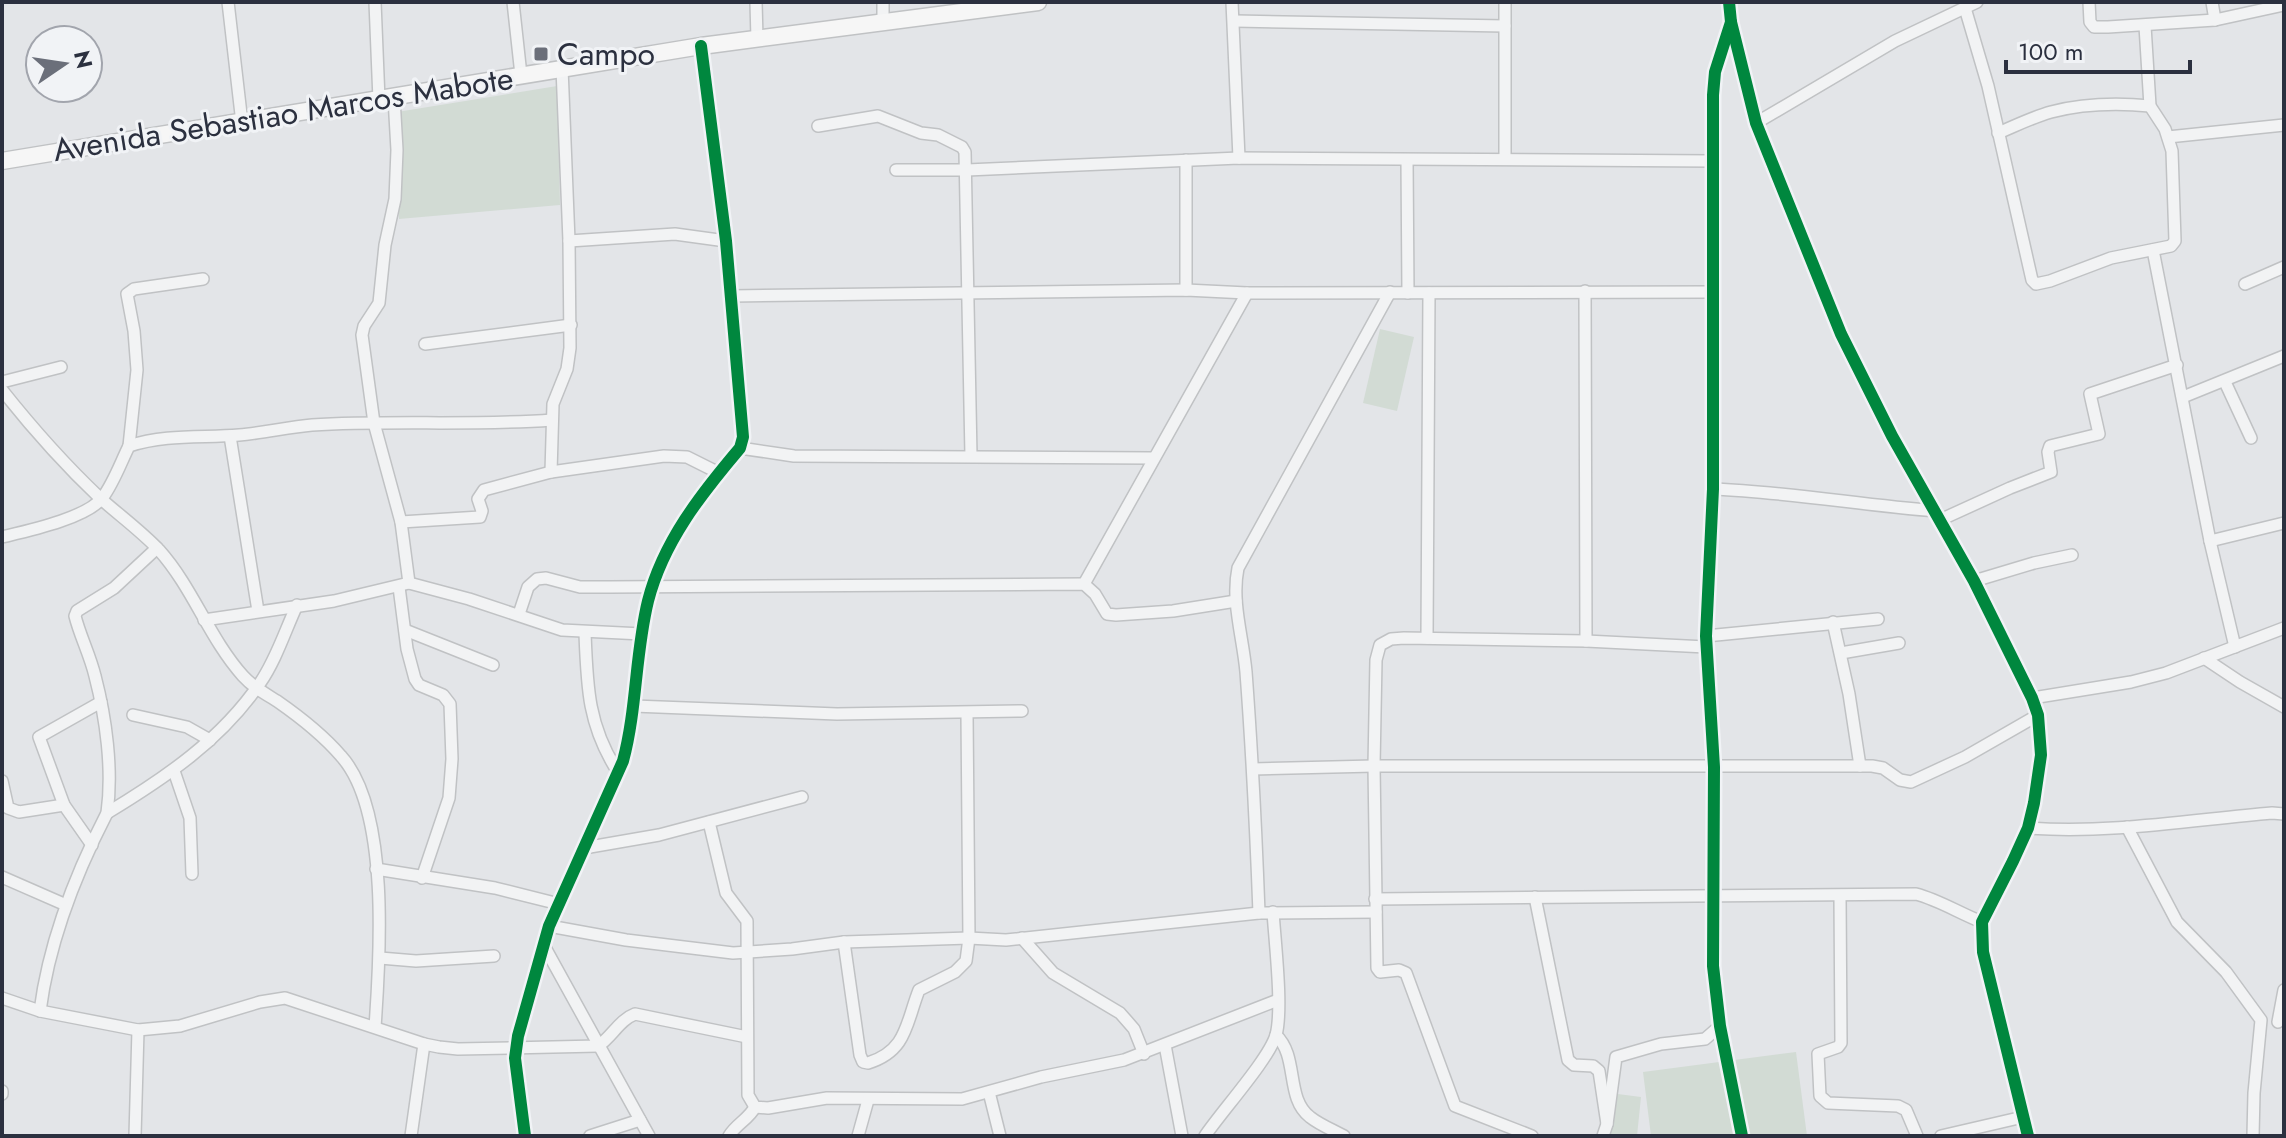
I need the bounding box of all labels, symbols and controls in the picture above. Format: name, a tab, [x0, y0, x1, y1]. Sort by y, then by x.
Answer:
north arrow	[24, 24, 104, 104]
scale bar	[2006, 24, 2190, 74]
place label: Campo	[557, 31, 655, 77]
text: 100 m	[2018, 34, 2084, 69]
marker: Campo	[532, 45, 550, 63]
text: N	[66, 47, 101, 72]
street label: Avenida Sebastiao Marcos Mabote	[50, 55, 516, 173]

